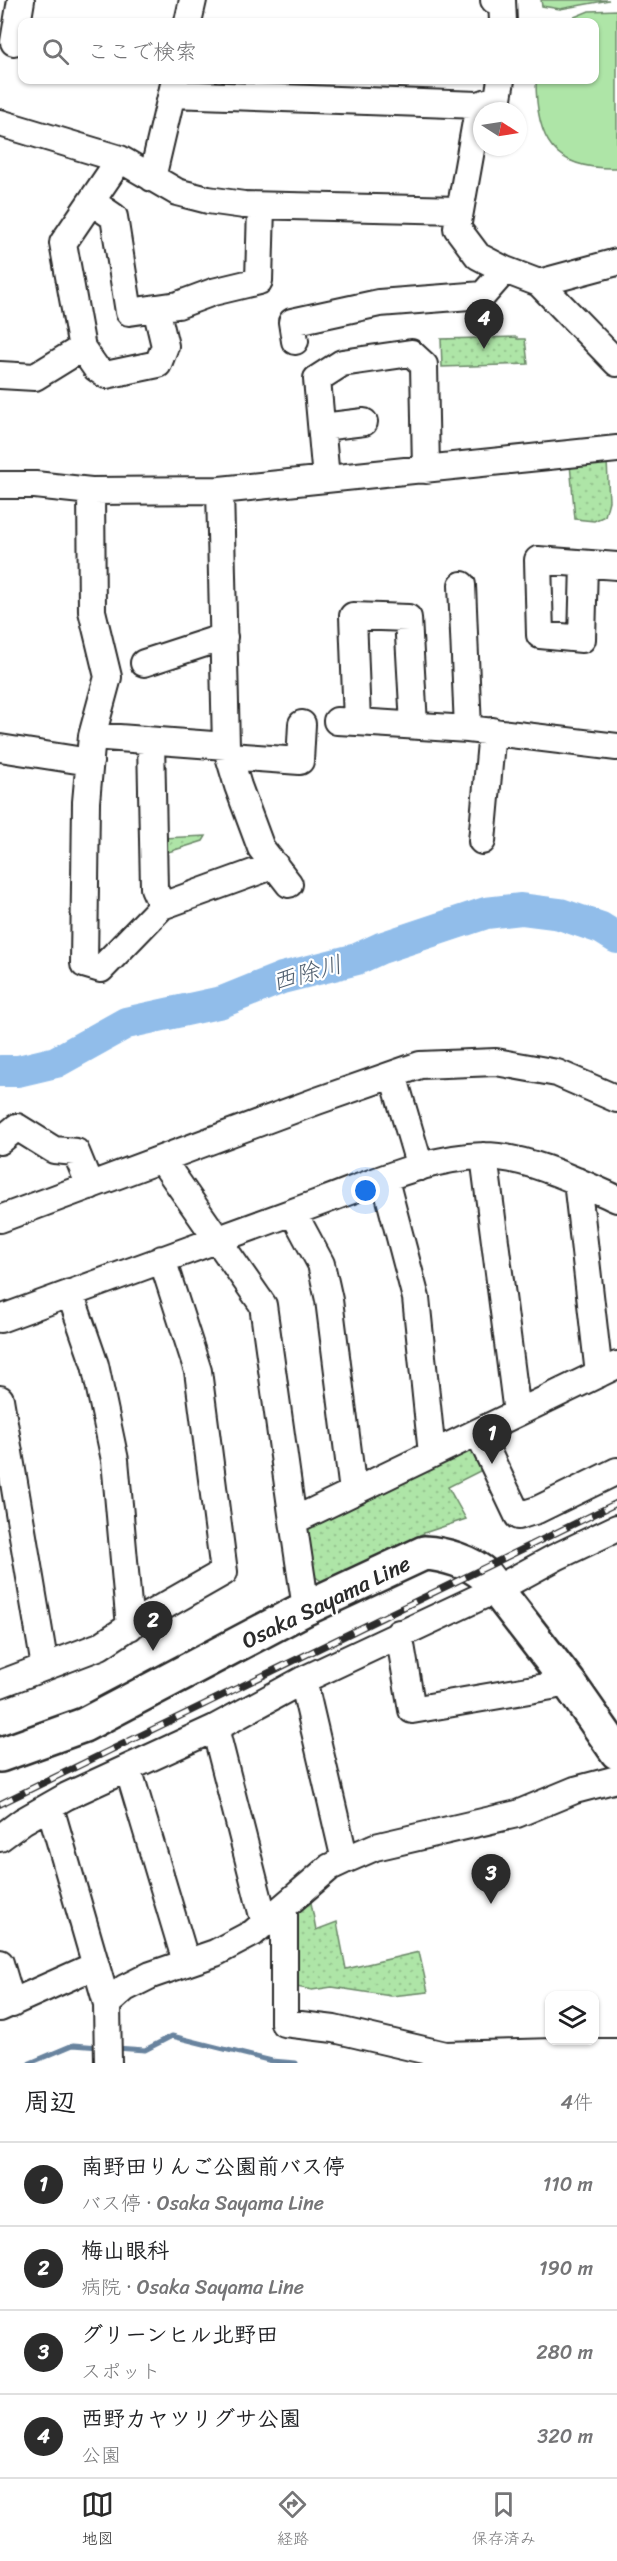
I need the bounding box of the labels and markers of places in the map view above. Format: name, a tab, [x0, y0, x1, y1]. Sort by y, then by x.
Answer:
pin: 4	[464, 300, 504, 349]
pin: 1	[472, 1414, 512, 1464]
pin: 2	[134, 1602, 172, 1651]
pin: 3	[472, 1854, 510, 1904]

